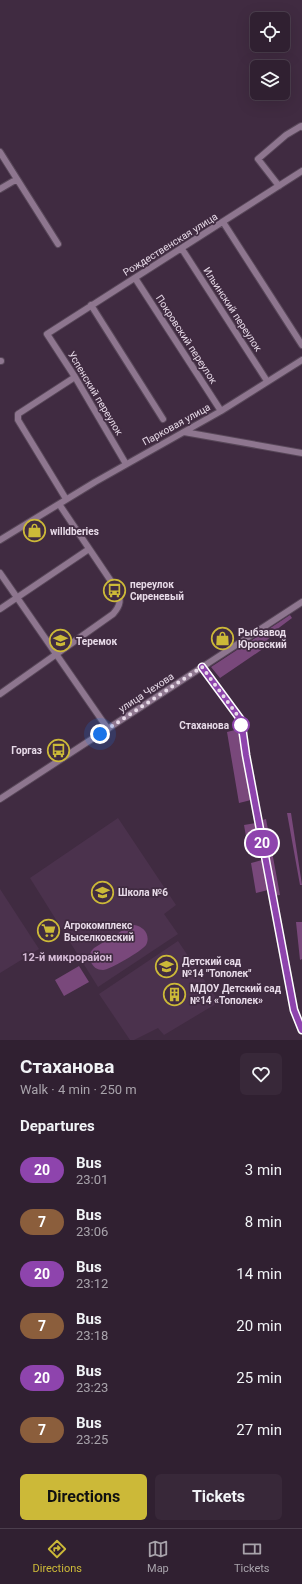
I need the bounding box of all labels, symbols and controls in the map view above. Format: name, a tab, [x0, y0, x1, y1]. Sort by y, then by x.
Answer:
map controls	[250, 12, 290, 100]
button: locate	[250, 12, 290, 52]
button: layers	[250, 60, 290, 100]
street label: Рождественская улица	[121, 211, 219, 278]
street label: Ильинский переулок	[201, 265, 264, 354]
street label: Покровский переулок	[154, 293, 220, 386]
street label: Успенский переулок	[66, 349, 125, 438]
street label: Парковая улица	[140, 401, 212, 448]
shop icon: willdberies	[21, 518, 47, 544]
place label: willdberies	[50, 526, 99, 537]
bus stop icon: переулок Сиреневый	[101, 577, 127, 603]
place label: переулок Сиреневый	[130, 579, 184, 602]
shop icon: Рыбзавод Юровский	[210, 625, 236, 651]
place label: Рыбзавод Юровский	[238, 627, 287, 650]
school or university icon: Теремок	[48, 628, 74, 654]
place label: Теремок	[76, 636, 117, 647]
street label: улица Чехова	[117, 670, 176, 714]
marker: Стаханова	[232, 716, 250, 734]
place label: Стаханова	[179, 720, 230, 731]
your location	[90, 724, 110, 744]
bus stop icon: Горгаз	[45, 737, 71, 763]
place label: Горгаз	[11, 745, 42, 756]
line badge: 20	[244, 830, 280, 856]
text: 20	[254, 835, 270, 851]
school or university icon: Школа №6	[90, 879, 116, 905]
place label: Школа №6	[118, 887, 168, 898]
supermarket icon: Агрокомплекс Выселковский	[35, 918, 61, 944]
place label: Агрокомплекс Выселковский	[64, 920, 134, 943]
district label: 12-й микрорайон	[22, 951, 112, 964]
school or university icon: Детский сад №14 "Тополек"	[154, 954, 180, 980]
place label: Детский сад №14 "Тополек"	[182, 956, 251, 979]
building icon: МДОУ Детский сад №14 «Тополек»	[162, 981, 188, 1007]
place label: МДОУ Детский сад №14 «Тополек»	[190, 983, 282, 1006]
button: heart	[240, 1053, 282, 1095]
text: Стаханова	[20, 1055, 114, 1078]
text: Walk · 4 min · 250 m	[20, 1082, 137, 1097]
text: Departures	[20, 1117, 95, 1135]
text: Bus	[76, 1154, 102, 1172]
text: 3 min	[245, 1161, 282, 1179]
text: 20	[34, 1162, 50, 1178]
text: 23:01	[76, 1172, 108, 1187]
text: Bus	[76, 1206, 102, 1224]
text: 8 min	[245, 1213, 282, 1231]
text: 7	[38, 1214, 46, 1230]
text: 23:06	[76, 1224, 108, 1239]
text: Bus	[76, 1258, 102, 1276]
text: 14 min	[236, 1265, 282, 1283]
text: 20	[34, 1266, 50, 1282]
text: 23:12	[76, 1276, 108, 1291]
text: Bus	[76, 1310, 102, 1328]
text: 20 min	[236, 1317, 282, 1335]
text: 7	[38, 1318, 46, 1334]
text: 23:18	[76, 1328, 108, 1343]
text: Bus	[76, 1362, 102, 1380]
text: 25 min	[236, 1369, 282, 1387]
text: 20	[34, 1370, 50, 1386]
text: 23:23	[76, 1380, 108, 1395]
text: Bus	[76, 1414, 102, 1432]
text: 27 min	[236, 1421, 282, 1439]
text: 7	[38, 1422, 46, 1438]
text: 23:25	[76, 1432, 108, 1447]
button: Directions	[20, 1474, 147, 1520]
button: Tickets	[155, 1474, 282, 1520]
tab: Directions	[33, 1538, 82, 1575]
tab: Map	[147, 1538, 169, 1575]
tab: Tickets	[234, 1538, 270, 1575]

